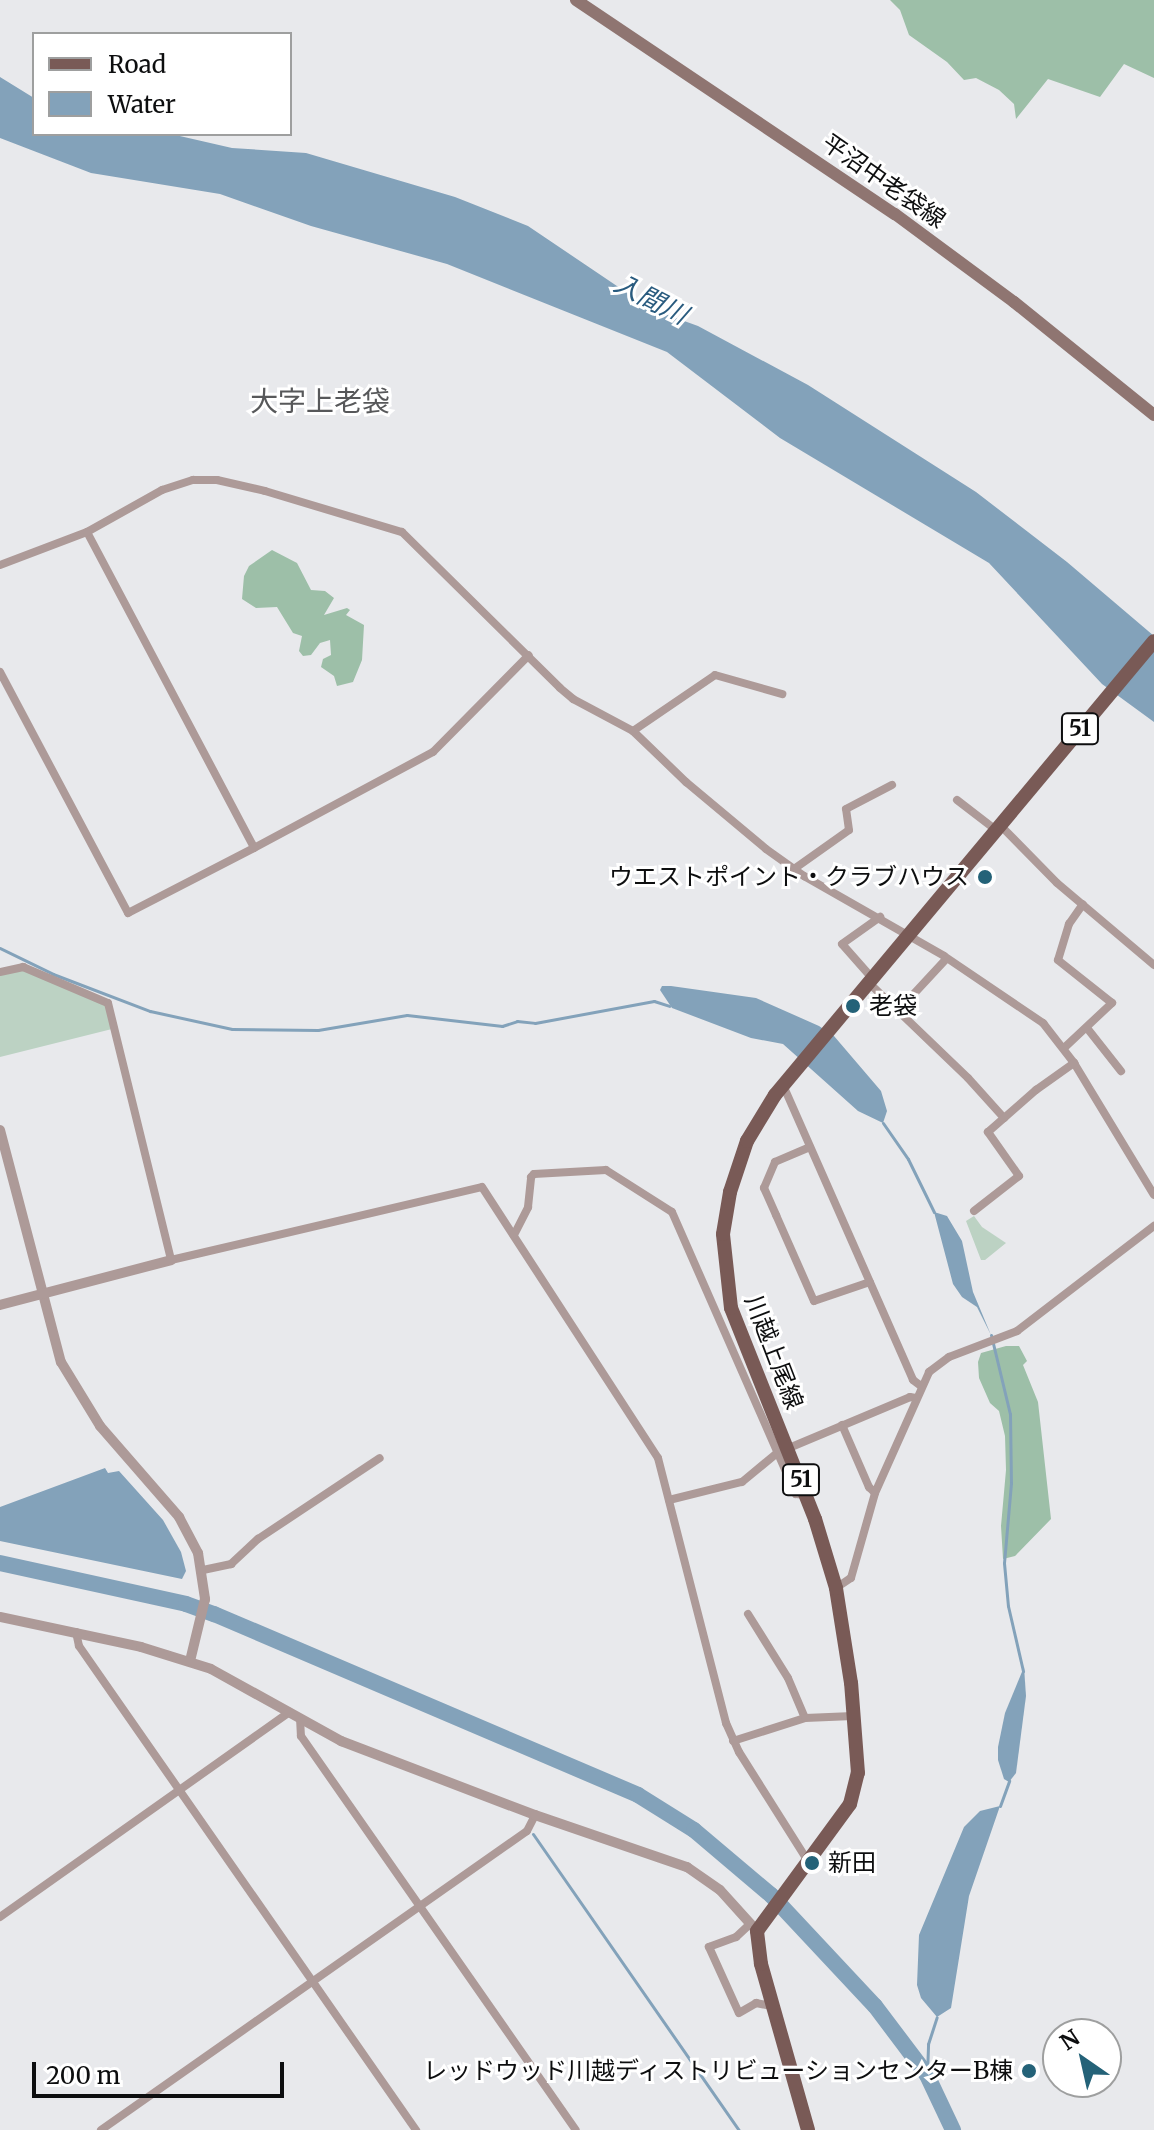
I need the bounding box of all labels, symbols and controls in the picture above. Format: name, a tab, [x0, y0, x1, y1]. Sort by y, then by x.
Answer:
legend	[32, 32, 292, 136]
text: Road	[108, 49, 166, 80]
text: Water	[108, 89, 176, 120]
street label: 平沼中老袋線	[817, 128, 951, 234]
water label: 入間川	[609, 267, 693, 331]
district label: 大字上老袋	[250, 384, 390, 418]
road number: 51	[1060, 711, 1100, 747]
place label: ウエストポイント・クラブハウス	[609, 863, 969, 891]
marker: ウエストポイント・クラブハウス	[976, 868, 994, 886]
place label: 老袋	[869, 992, 917, 1020]
marker: 老袋	[844, 997, 862, 1015]
street label: 川越上尾線	[739, 1291, 809, 1413]
road number: 51	[781, 1462, 821, 1498]
place label: 新田	[828, 1849, 876, 1877]
marker: 新田	[803, 1854, 821, 1872]
north arrow	[1042, 2018, 1122, 2098]
text: N	[1055, 2023, 1085, 2056]
scale bar	[36, 2046, 288, 2096]
place label: レッドウッド川越ディストリビューションセンターB棟	[421, 2057, 1013, 2085]
text: 200 m	[46, 2060, 120, 2091]
marker: レッドウッド川越ディストリビューションセンターB棟	[1020, 2062, 1038, 2080]

